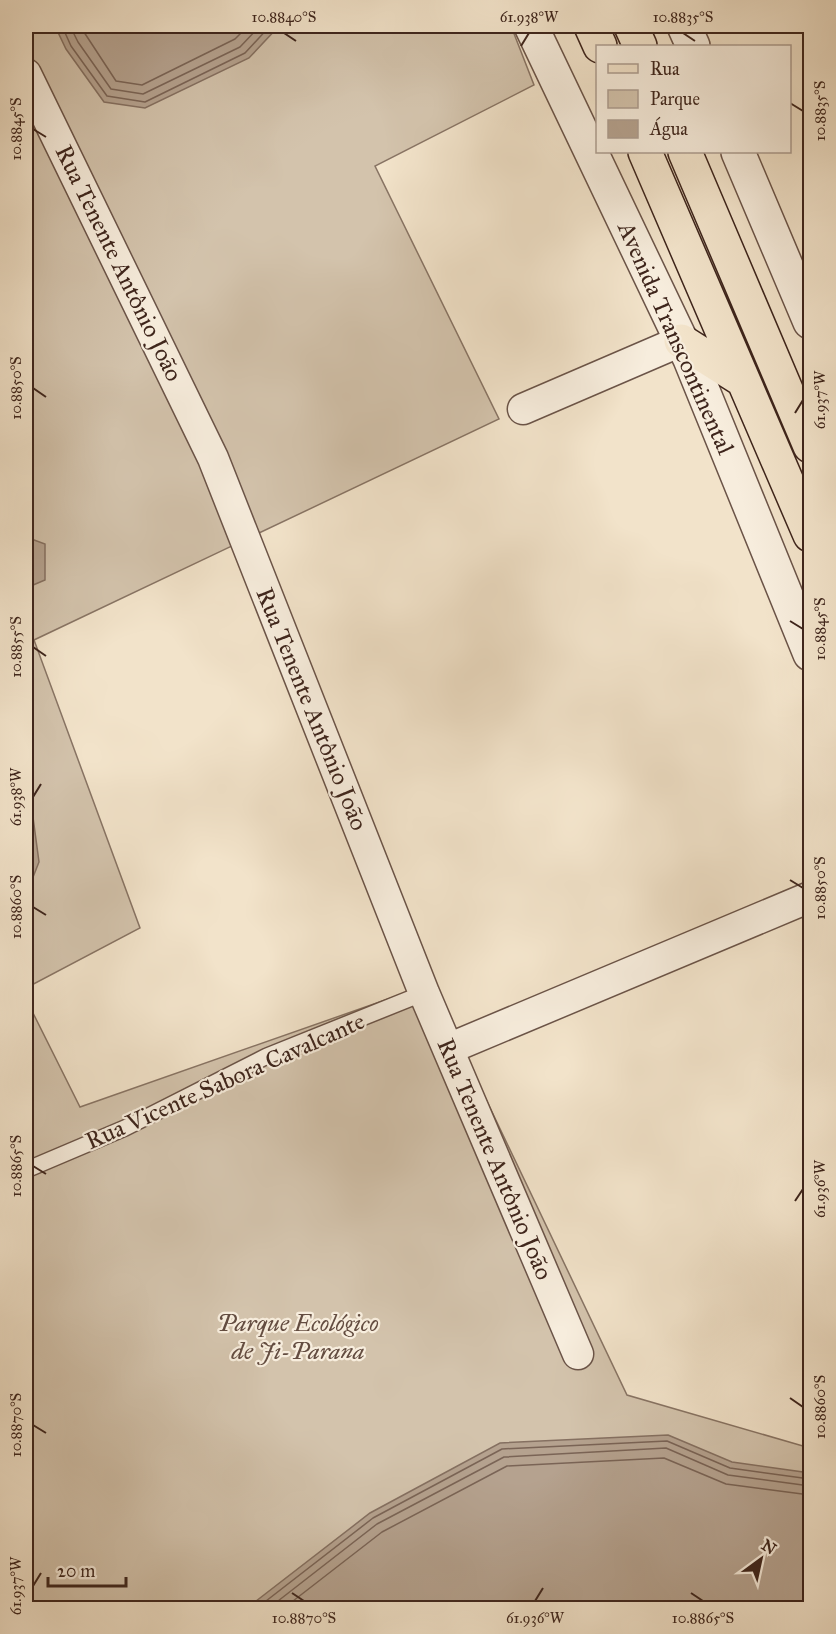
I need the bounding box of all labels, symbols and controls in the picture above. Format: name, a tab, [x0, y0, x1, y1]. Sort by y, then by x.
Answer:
text: 10.8840°S	[252, 8, 316, 26]
text: 61.938°W	[500, 8, 559, 26]
text: 10.8835°S	[653, 8, 713, 26]
legend	[596, 45, 791, 153]
text: Rua	[650, 58, 680, 80]
text: 10.8835°S	[811, 81, 829, 141]
text: Parque	[650, 88, 700, 111]
text: 10.8845°S	[7, 97, 25, 161]
text: Água	[649, 116, 688, 141]
street label: Rua Tenente Antônio João	[49, 140, 189, 386]
street label: Avenida Transcontinental	[611, 216, 741, 459]
text: 10.8850°S	[7, 356, 25, 420]
text: 61.937°W	[811, 370, 829, 429]
street label: Rua Tenente Antônio João	[250, 583, 374, 835]
text: 10.8845°S	[811, 597, 829, 661]
text: 10.8855°S	[7, 616, 25, 678]
text: 61.938°W	[7, 767, 25, 826]
text: 10.8850°S	[811, 856, 829, 920]
text: 10.8860°S	[7, 875, 25, 939]
street label: Rua Vicente Sabora Cavalcante	[81, 1006, 369, 1156]
street label: Rua Tenente Antônio João	[431, 1034, 559, 1284]
text: 10.8865°S	[7, 1135, 25, 1197]
text: 61.936°W	[811, 1159, 829, 1218]
park label: Parque Ecológico de Ji-Parana	[217, 1308, 379, 1366]
text: 10.8860°S	[811, 1375, 829, 1439]
text: 10.8870°S	[7, 1393, 25, 1457]
north arrow	[731, 1529, 791, 1589]
text: N	[758, 1535, 780, 1559]
scale bar	[48, 1550, 126, 1588]
text: 61.937°W	[7, 1556, 25, 1615]
text: 20 m	[57, 1560, 95, 1582]
text: 10.8870°S	[272, 1609, 336, 1627]
text: 61.936°W	[506, 1609, 565, 1627]
text: 10.8865°S	[672, 1609, 734, 1627]

